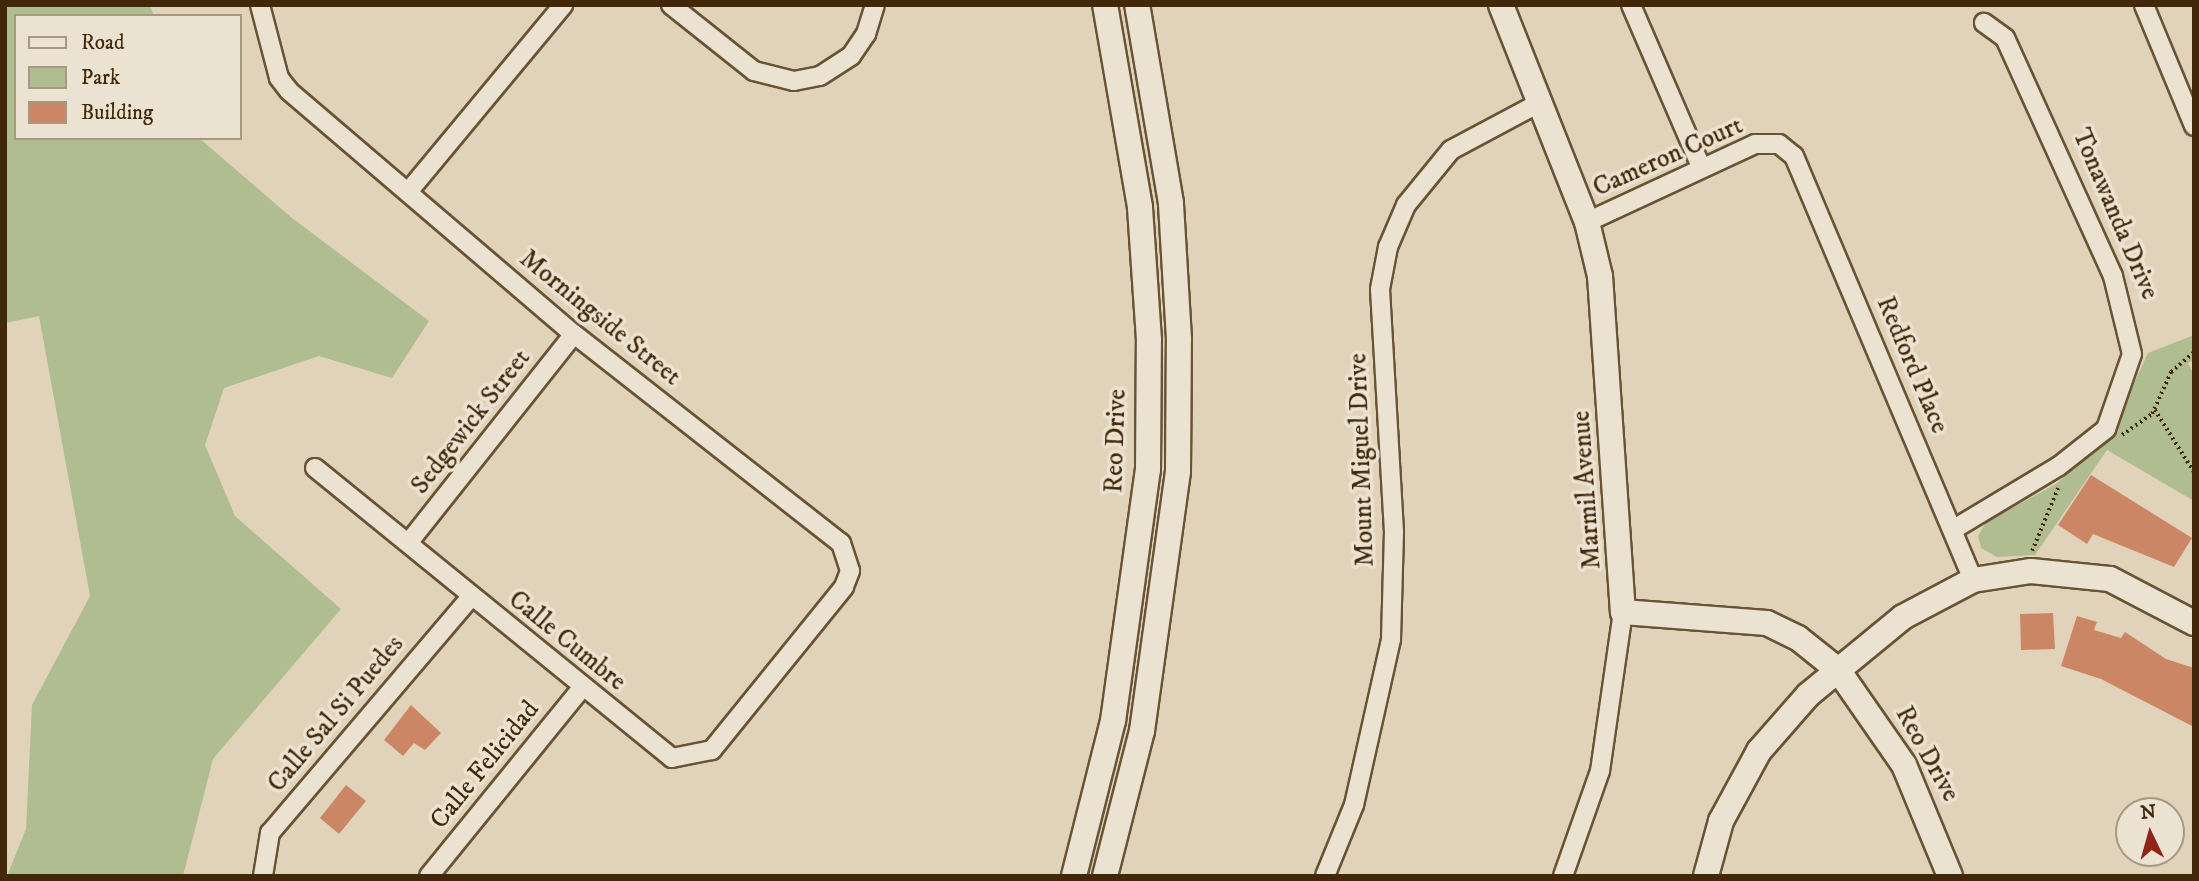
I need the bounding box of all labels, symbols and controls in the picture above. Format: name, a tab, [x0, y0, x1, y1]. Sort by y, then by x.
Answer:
legend	[14, 14, 242, 140]
text: Road	[81, 30, 125, 56]
text: Park	[81, 65, 120, 91]
text: Building	[81, 100, 153, 126]
street label: Cameron Court	[1588, 110, 1748, 204]
street label: Tonawanda Drive	[2065, 124, 2165, 304]
street label: Morningside Street	[513, 243, 687, 393]
street label: Redford Place	[1869, 292, 1955, 438]
street label: Sedgewick Street	[405, 343, 537, 501]
street label: Mount Miguel Drive	[1343, 353, 1381, 567]
street label: Reo Drive	[1099, 388, 1133, 494]
street label: Marmil Avenue	[1566, 410, 1608, 570]
street label: Calle Cumbre	[502, 584, 632, 698]
street label: Calle Sal Si Puedes	[261, 629, 411, 799]
street label: Calle Felicidad	[424, 695, 546, 835]
street label: Reo Drive	[1888, 701, 1966, 807]
north arrow	[2115, 797, 2185, 867]
text: N	[2140, 800, 2157, 825]

